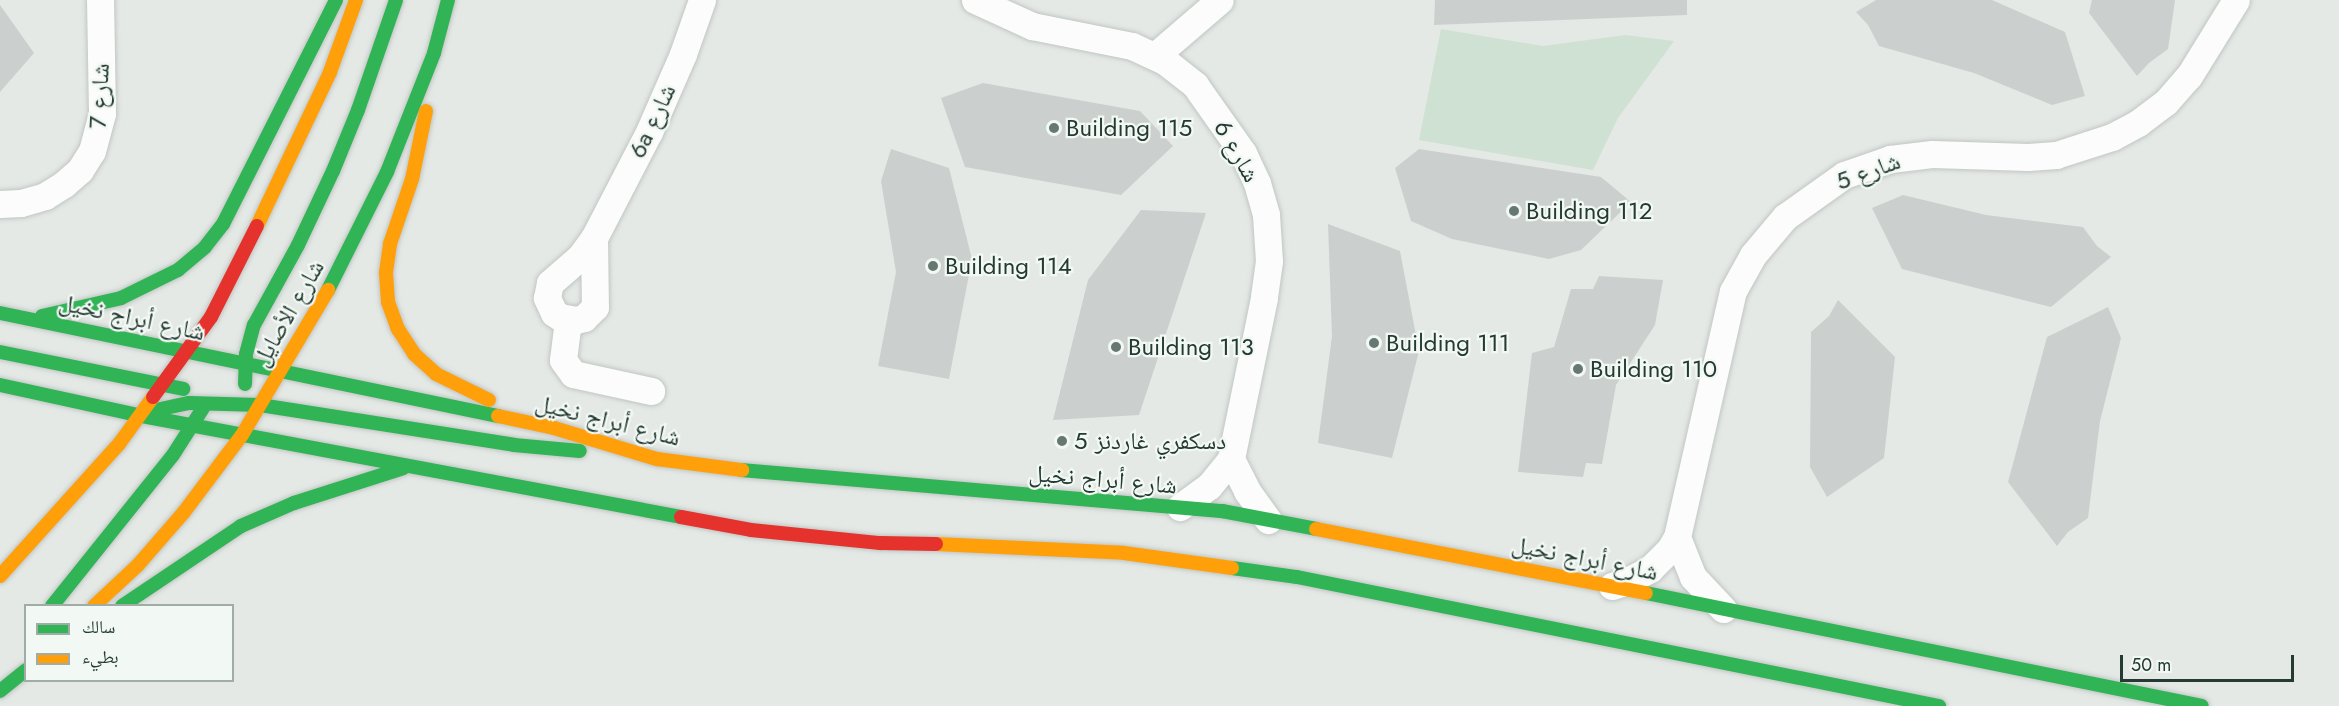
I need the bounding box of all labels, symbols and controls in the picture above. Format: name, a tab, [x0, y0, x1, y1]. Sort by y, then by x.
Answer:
street label: شارع 7	[83, 63, 115, 129]
street label: 6a شارع	[622, 79, 682, 163]
place label: Building 115	[1066, 114, 1192, 142]
street label: شارع 6	[1208, 115, 1266, 187]
marker: Building 115	[1047, 121, 1061, 135]
street label: شارع 5	[1832, 146, 1904, 196]
place label: Building 112	[1526, 197, 1652, 225]
marker: Building 112	[1507, 204, 1521, 218]
place label: Building 114	[945, 252, 1072, 280]
street label: شارع الأصايل	[246, 255, 330, 371]
marker: Building 114	[926, 259, 940, 273]
street label: شارع أبراج نخيل	[56, 287, 208, 347]
place label: Building 111	[1386, 329, 1510, 357]
place label: Building 113	[1128, 333, 1254, 361]
marker: Building 111	[1367, 336, 1381, 350]
marker: Building 113	[1109, 340, 1123, 354]
place label: Building 110	[1590, 355, 1717, 383]
marker: Building 110	[1571, 362, 1585, 376]
street label: شارع أبراج نخيل	[533, 388, 683, 452]
place label: دسكفري غاردنز 5	[1074, 427, 1226, 455]
marker: دسكفري غاردنز 5	[1055, 434, 1069, 448]
street label: شارع أبراج نخيل	[1028, 458, 1178, 500]
street label: شارع أبراج نخيل	[1509, 530, 1661, 586]
legend	[24, 604, 234, 682]
text: سالك	[82, 614, 115, 640]
scale bar	[2123, 643, 2297, 681]
text: بطيء	[82, 644, 119, 670]
text: 50 m	[2131, 652, 2171, 678]

